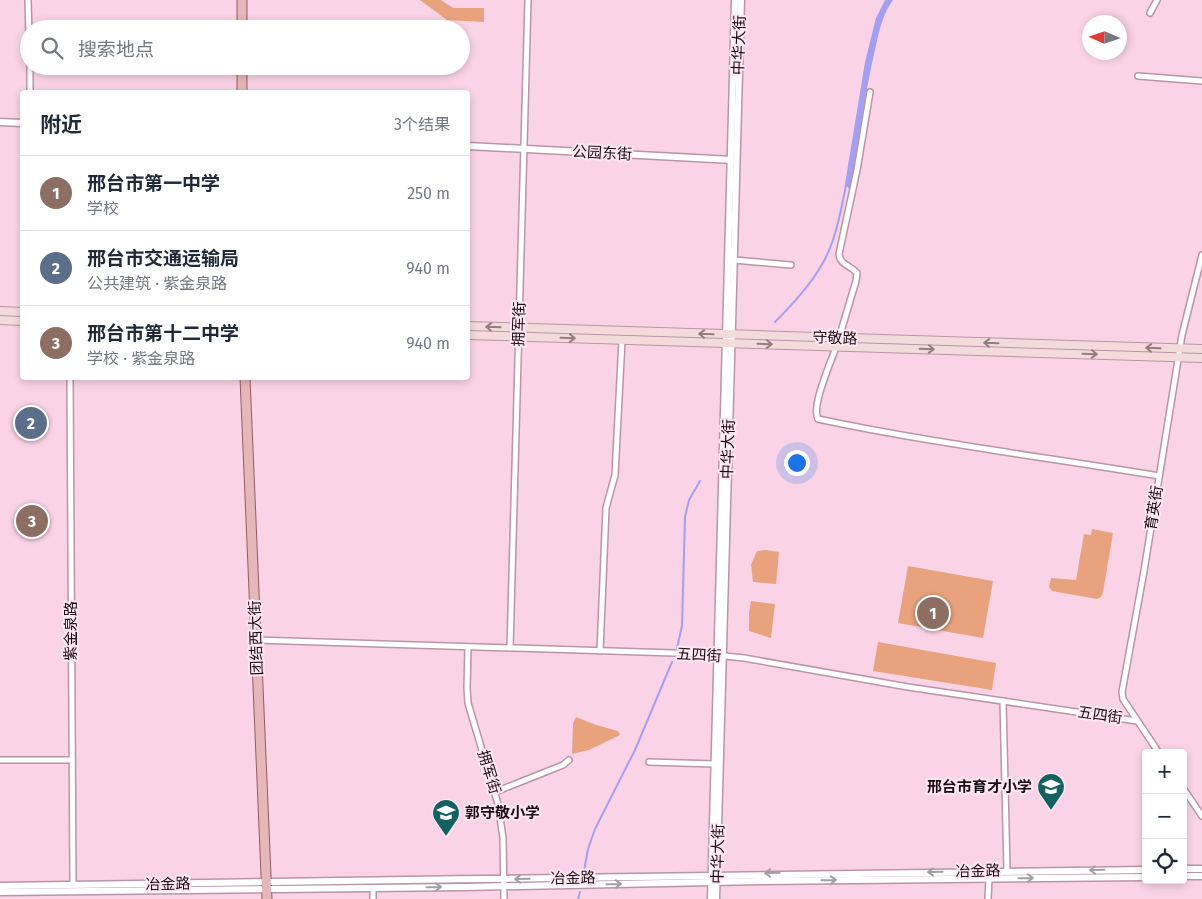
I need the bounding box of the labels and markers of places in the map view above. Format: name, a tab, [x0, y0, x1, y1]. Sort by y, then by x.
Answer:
pin: 2	[15, 404, 47, 442]
pin: 3	[16, 502, 48, 540]
pin: 1	[917, 594, 949, 632]
school or university icon: 邢台市育才小学	[1036, 772, 1066, 811]
place label: 邢台市育才小学	[927, 778, 1032, 796]
school or university icon: 郭守敬小学	[431, 798, 461, 837]
place label: 郭守敬小学	[465, 804, 540, 822]

